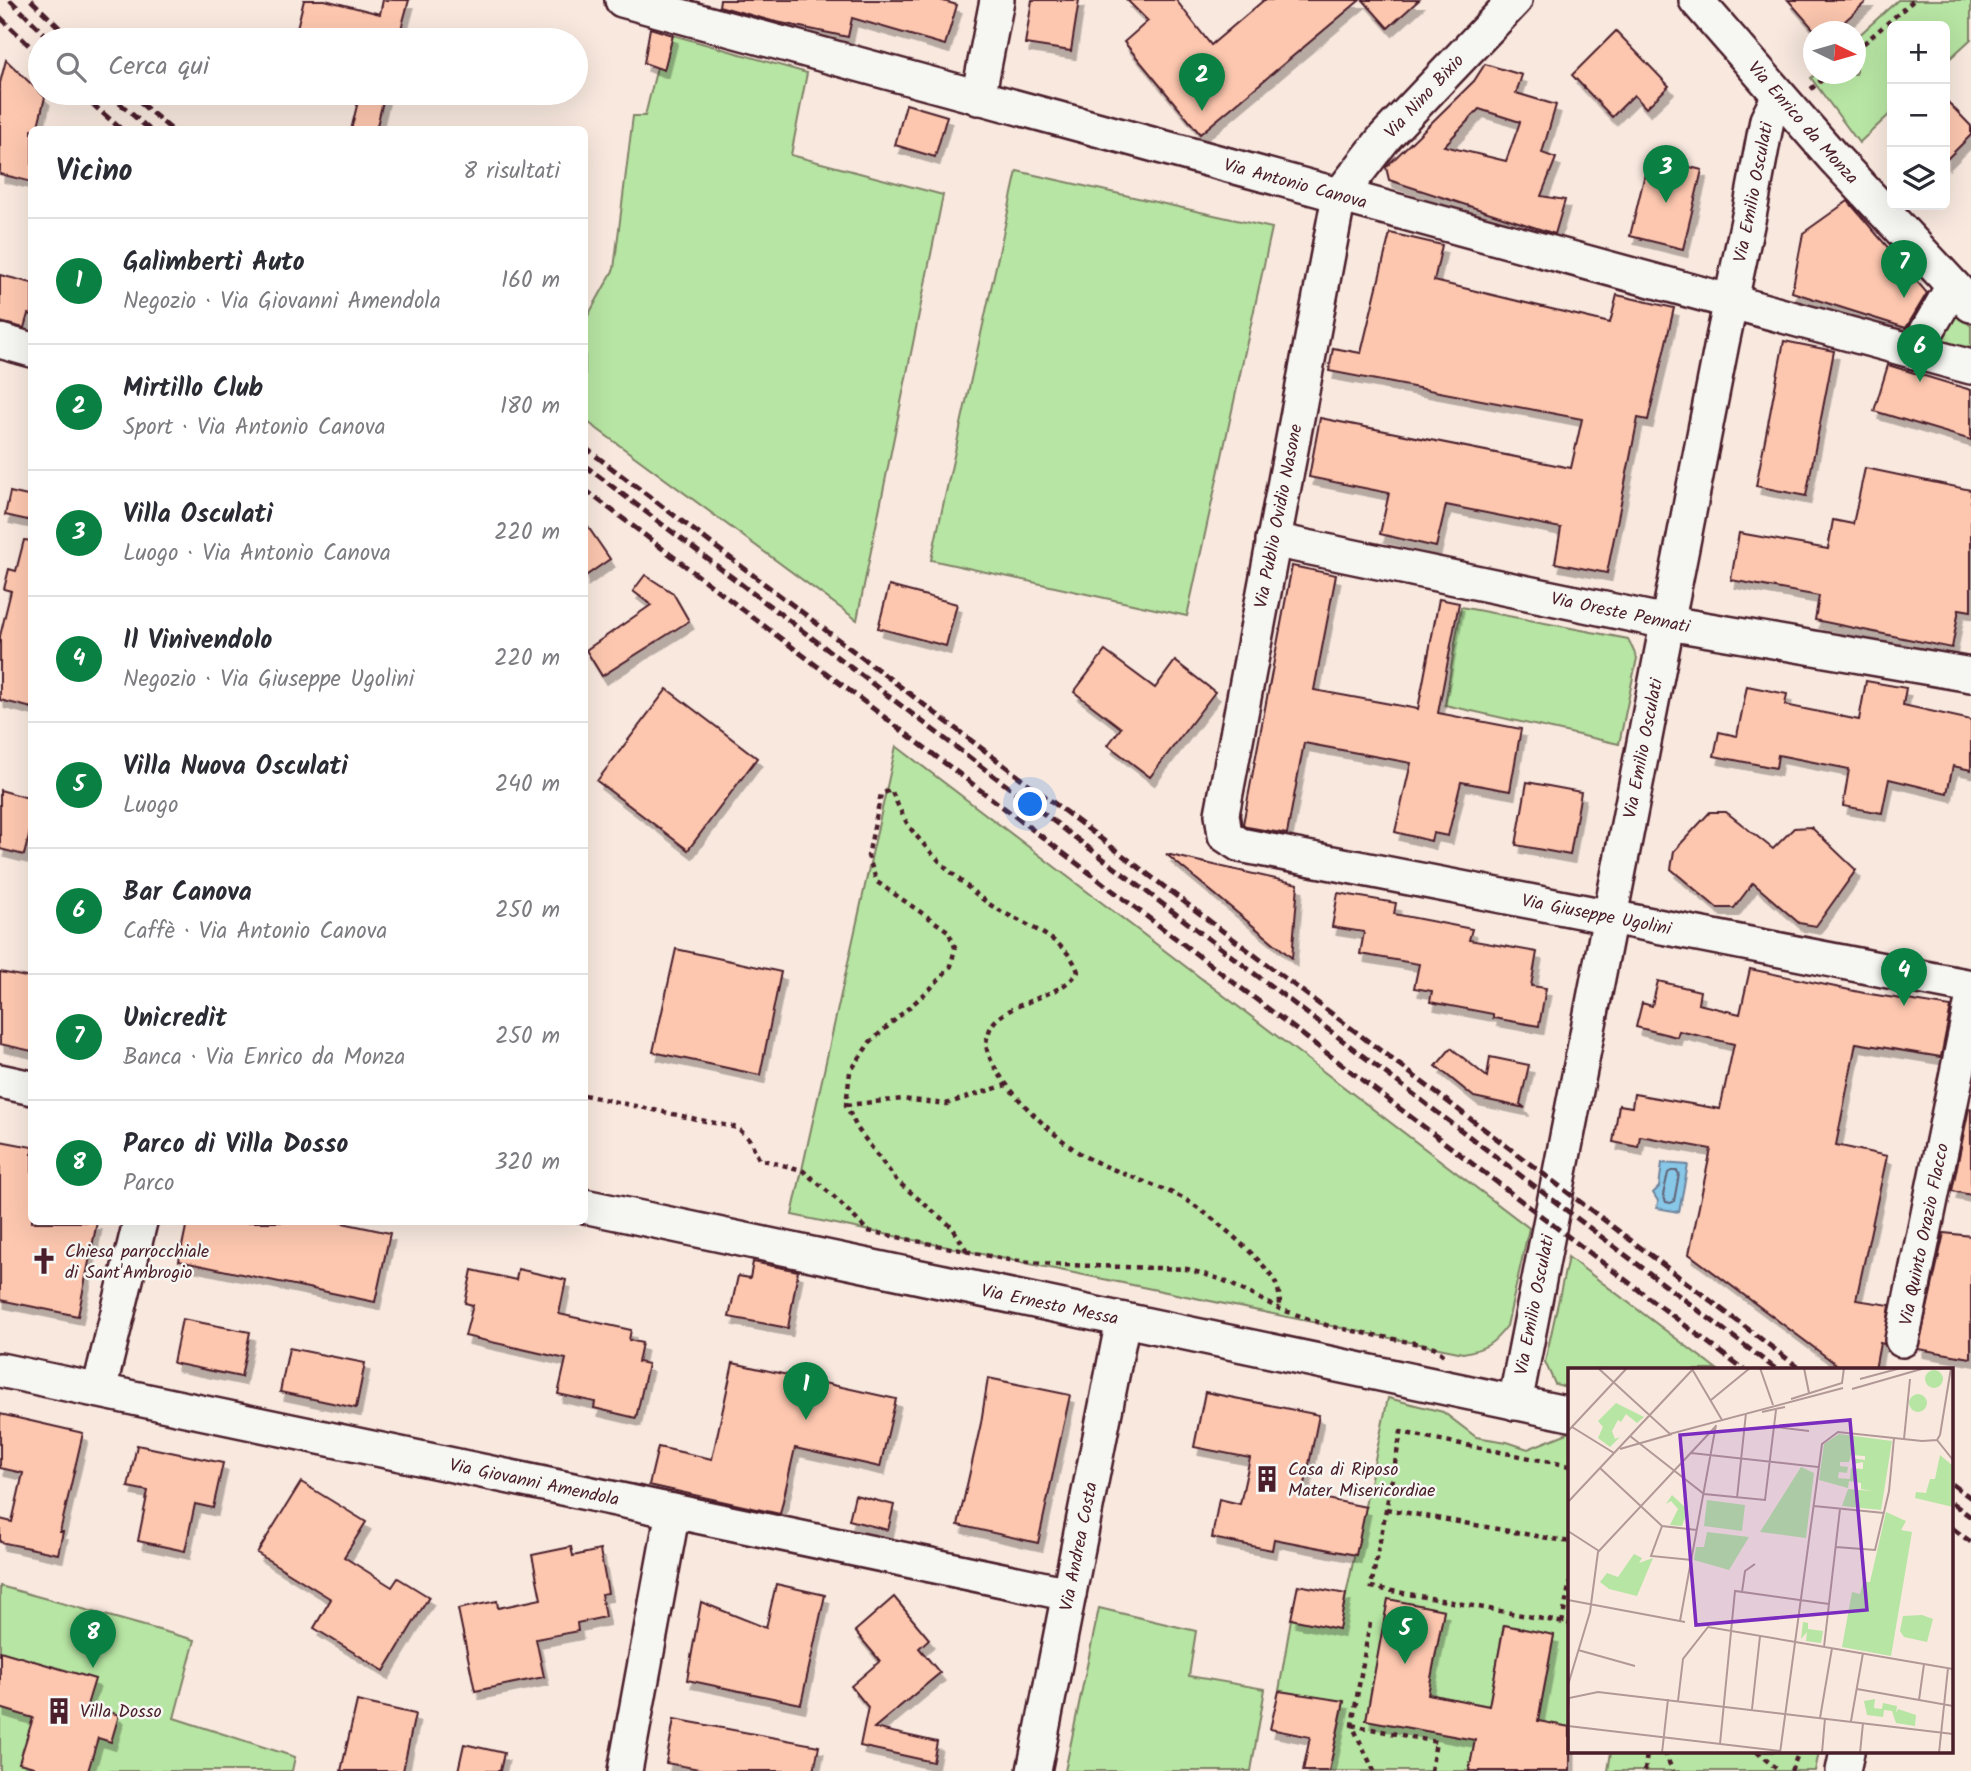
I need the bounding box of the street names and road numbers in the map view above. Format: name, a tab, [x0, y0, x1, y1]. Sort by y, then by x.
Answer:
street label: Via Nino Bixio	[1378, 48, 1472, 146]
street label: Via Enrico da Monza	[1740, 55, 1865, 192]
street label: Via Emilio Osculati	[1726, 119, 1782, 265]
street label: Via Antonio Canova	[1220, 151, 1370, 218]
street label: Via Publio Ovidio Nasone	[1247, 422, 1312, 611]
street label: Via Oreste Pennati	[1548, 585, 1693, 643]
street label: Via Emilio Osculati	[1616, 675, 1672, 821]
street label: Via Giuseppe Ugolini	[1519, 887, 1674, 945]
street label: Via Quinto Orazio Flacco	[1892, 1141, 1958, 1328]
street label: Via Emilio Osculati	[1508, 1232, 1564, 1378]
street label: Via Ernesto Messa	[978, 1277, 1121, 1334]
street label: Via Giovanni Amendola	[447, 1452, 622, 1515]
street label: Via Andrea Costa	[1053, 1480, 1107, 1614]

